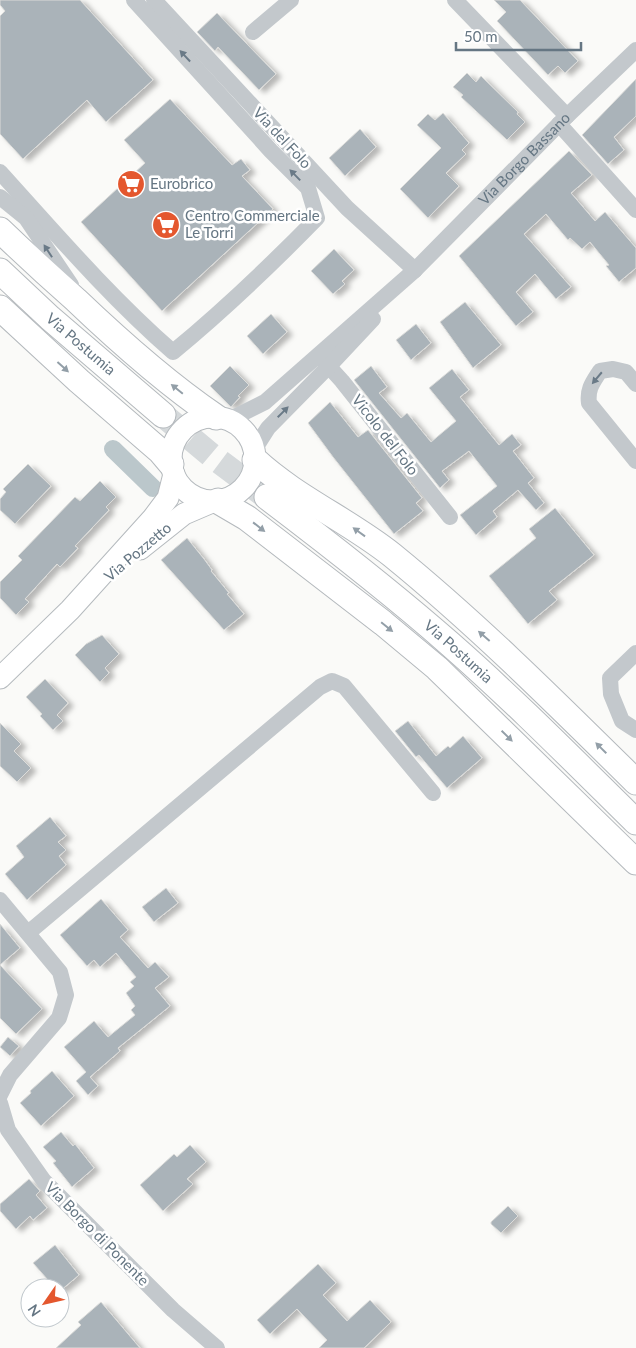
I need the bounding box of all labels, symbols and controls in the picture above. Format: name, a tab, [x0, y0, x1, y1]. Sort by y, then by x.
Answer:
scale bar	[456, 20, 581, 52]
text: 50 m	[464, 27, 498, 45]
one-way arrow	[179, 50, 191, 62]
street label: Via del Folo	[250, 103, 316, 172]
street label: Via Borgo Bassano	[474, 108, 573, 208]
supermarket icon: Eurobrico	[116, 169, 146, 199]
one-way arrow	[290, 170, 302, 182]
place label: Eurobrico	[150, 174, 213, 192]
place label: Centro Commerciale Le Torri	[185, 206, 320, 241]
supermarket icon: Centro Commerciale Le Torri	[151, 210, 181, 240]
one-way arrow	[43, 244, 52, 258]
street label: Via Postumia	[43, 309, 120, 378]
one-way arrow	[56, 361, 68, 373]
one-way arrow	[591, 371, 602, 384]
one-way arrow	[171, 383, 184, 394]
street label: Vicolo del Folo	[349, 391, 423, 478]
one-way arrow	[277, 406, 289, 418]
street label: Via Pozzetto	[100, 518, 175, 584]
one-way arrow	[252, 522, 265, 533]
one-way arrow	[352, 527, 366, 537]
street label: Via Postumia	[421, 616, 497, 686]
one-way arrow	[381, 621, 394, 632]
one-way arrow	[477, 630, 490, 641]
one-way arrow	[501, 730, 513, 742]
one-way arrow	[596, 742, 608, 754]
street label: Via Borgo di Ponente	[42, 1178, 153, 1289]
north arrow	[20, 1278, 70, 1328]
text: N	[24, 1301, 44, 1320]

